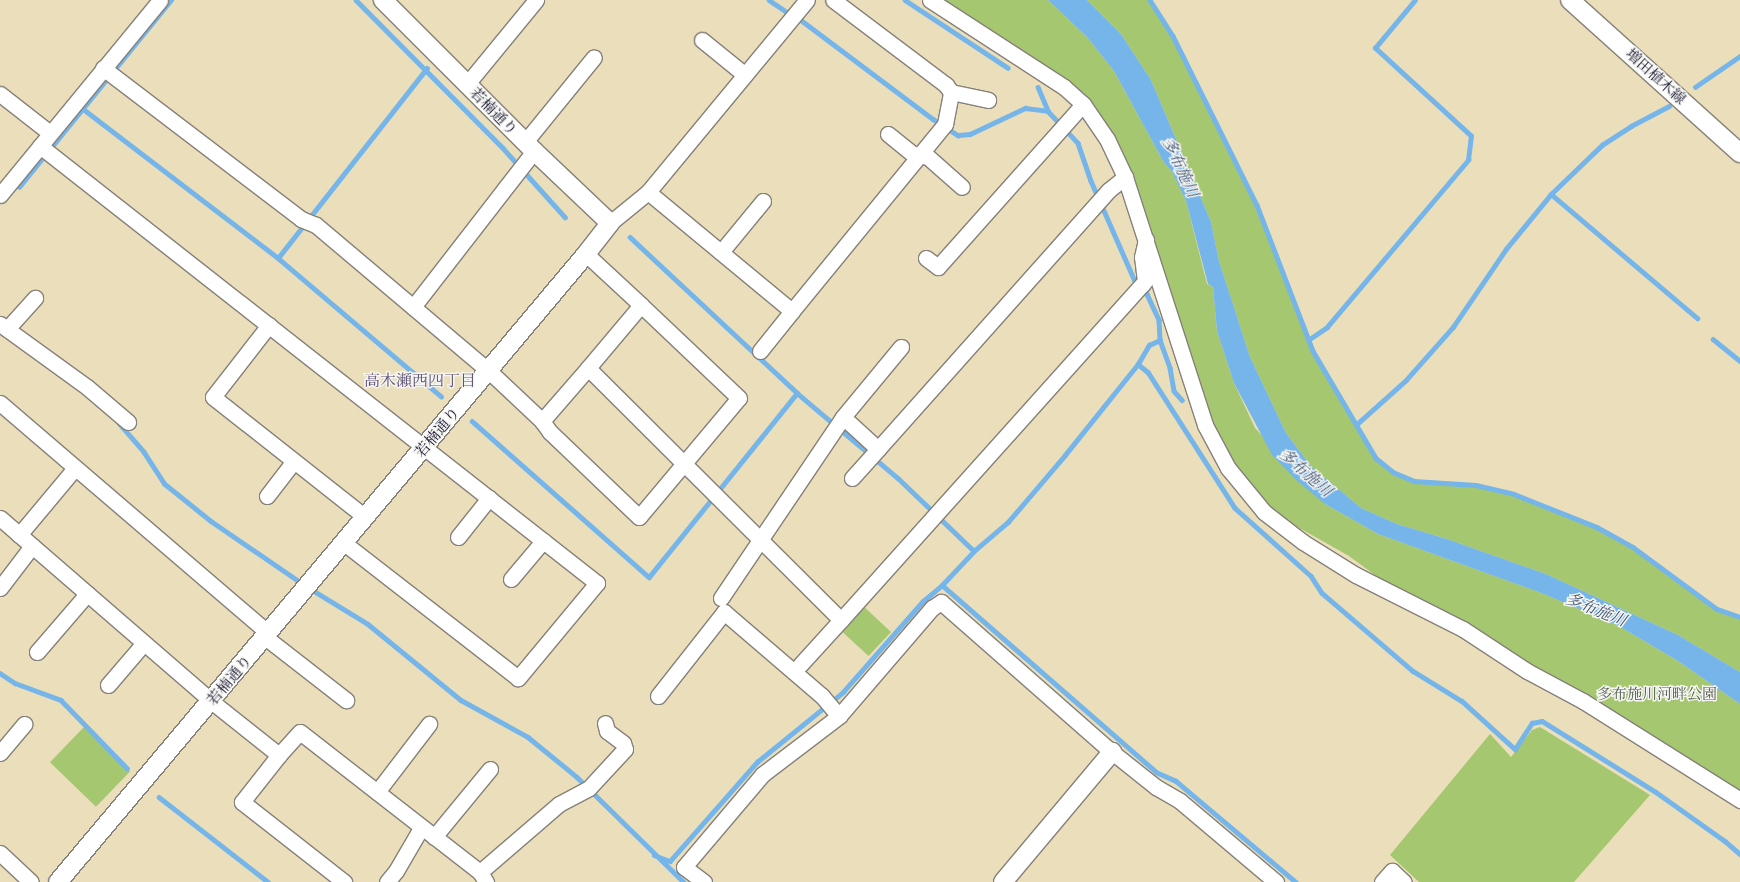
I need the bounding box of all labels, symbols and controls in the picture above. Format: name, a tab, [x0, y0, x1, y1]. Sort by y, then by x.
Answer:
street label: 増田植木線	[1622, 44, 1690, 108]
street label: 若楠通り	[466, 83, 522, 139]
water label: 多布施川	[1159, 134, 1203, 200]
district label: 高木瀬西四丁目	[364, 370, 476, 390]
street label: 若楠通り	[411, 403, 463, 461]
water label: 多布施川	[1276, 444, 1336, 500]
water label: 多布施川	[1563, 588, 1629, 630]
street label: 若楠通り	[203, 651, 255, 709]
park label: 多布施川河畔公園	[1597, 685, 1717, 703]

